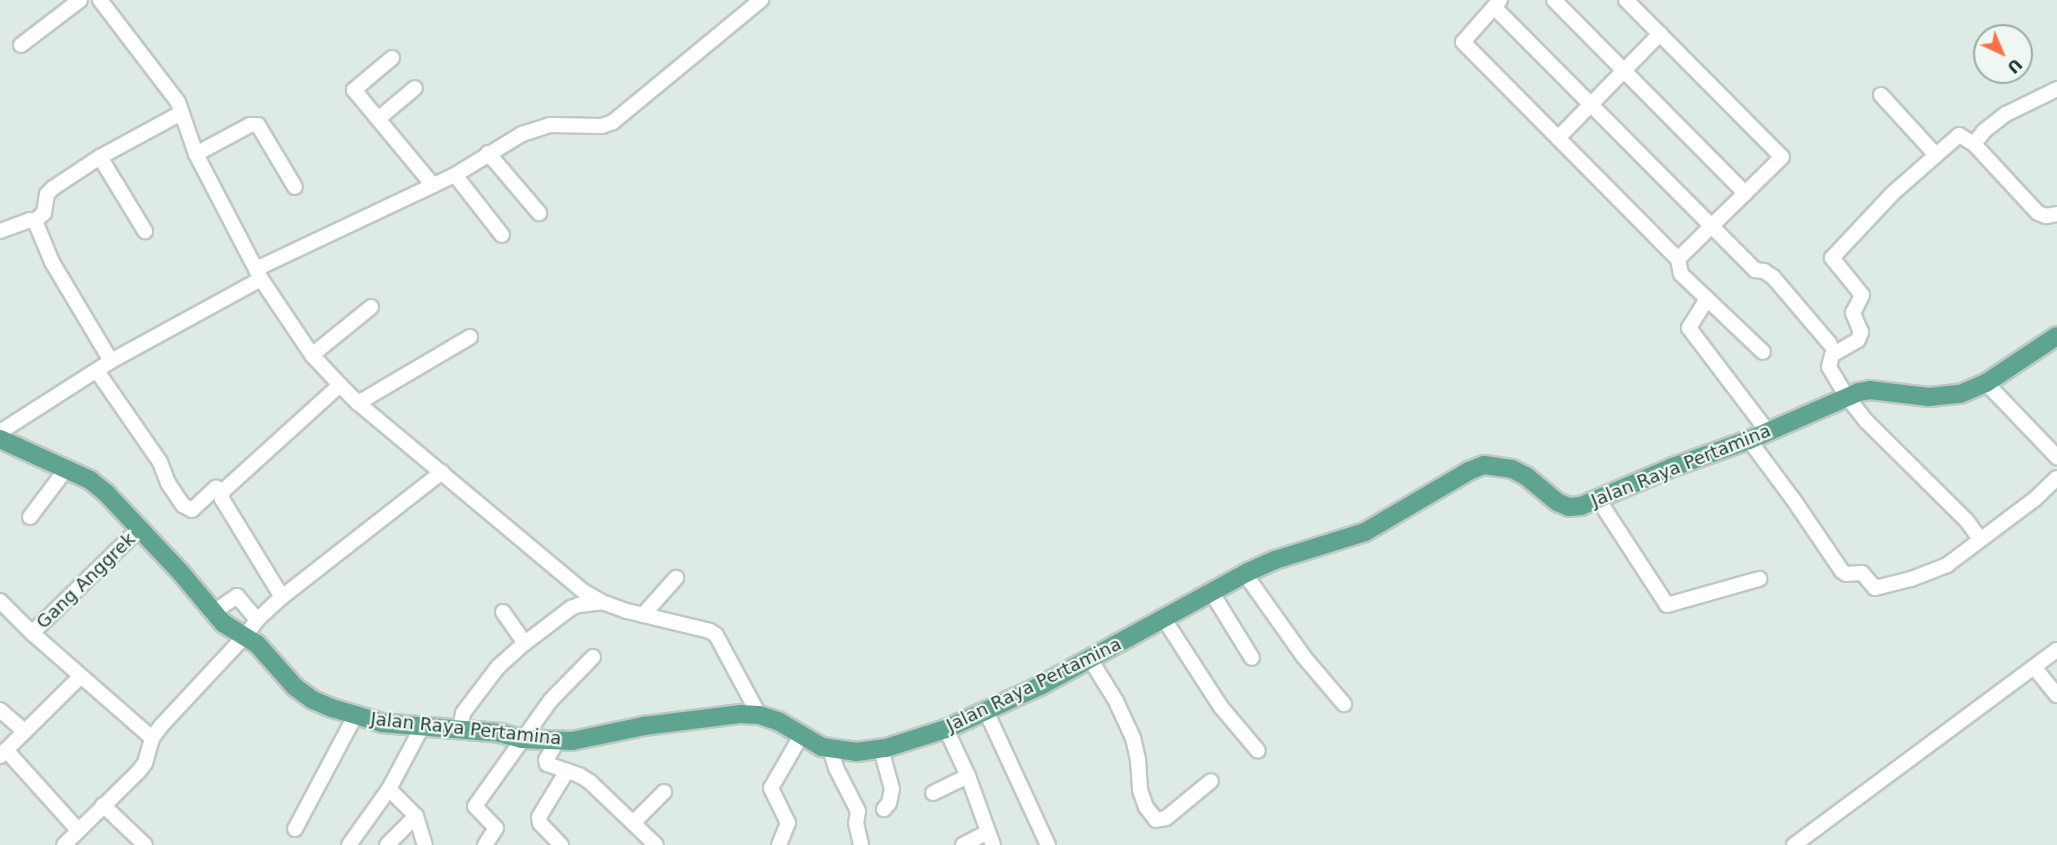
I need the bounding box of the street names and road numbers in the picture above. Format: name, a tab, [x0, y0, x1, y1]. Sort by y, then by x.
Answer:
street label: Jalan Raya Pertamina	[1588, 420, 1774, 512]
street label: Gang Anggrek	[32, 529, 140, 633]
street label: Jalan Raya Pertamina	[943, 633, 1125, 737]
street label: Jalan Raya Pertamina	[369, 708, 563, 750]

